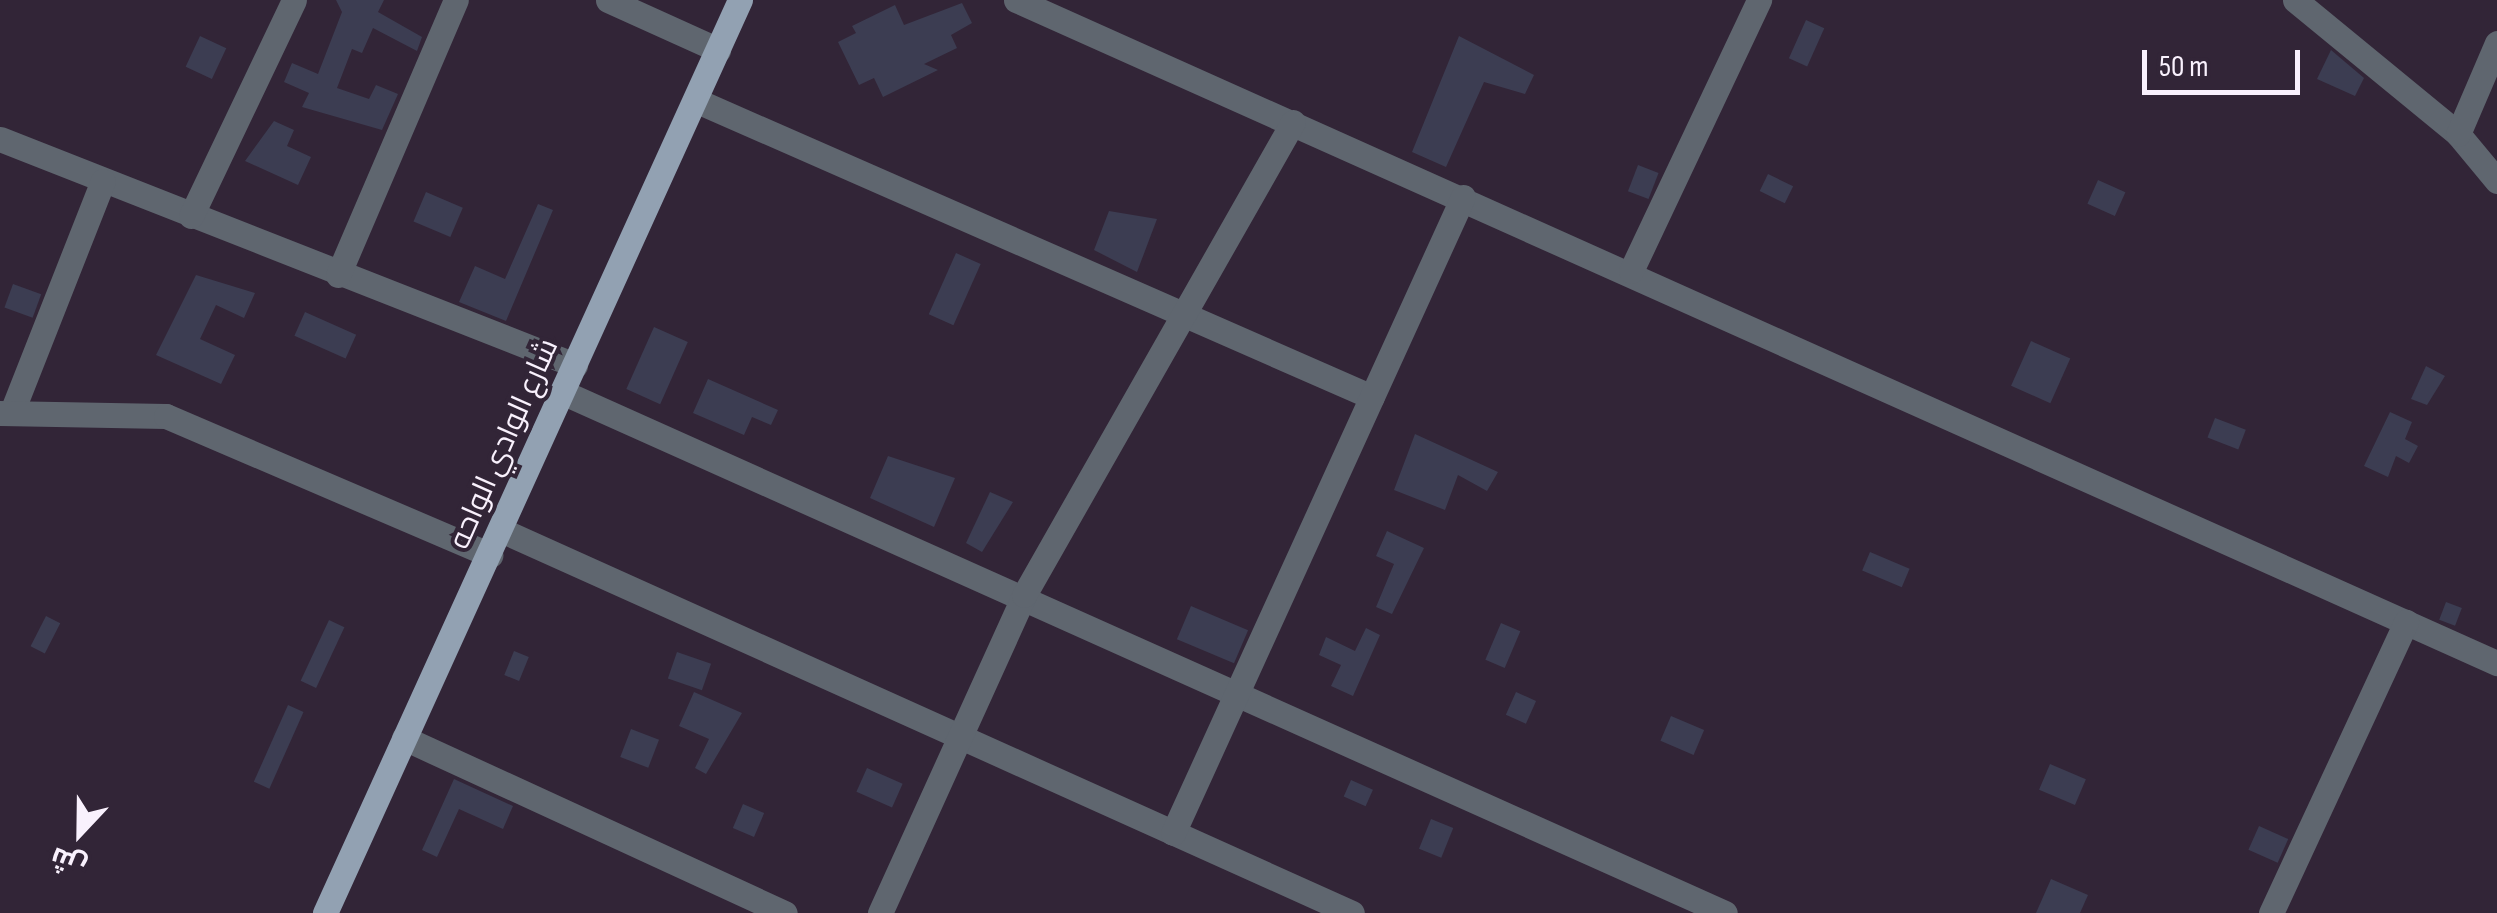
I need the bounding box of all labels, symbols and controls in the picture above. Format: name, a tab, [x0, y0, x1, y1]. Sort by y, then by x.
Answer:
scale bar	[2147, 30, 2304, 92]
text: 50 m	[2159, 49, 2208, 85]
street label: شارع الوادي الواحه	[441, 333, 567, 555]
north arrow	[30, 783, 130, 883]
text: ش	[46, 839, 91, 883]

